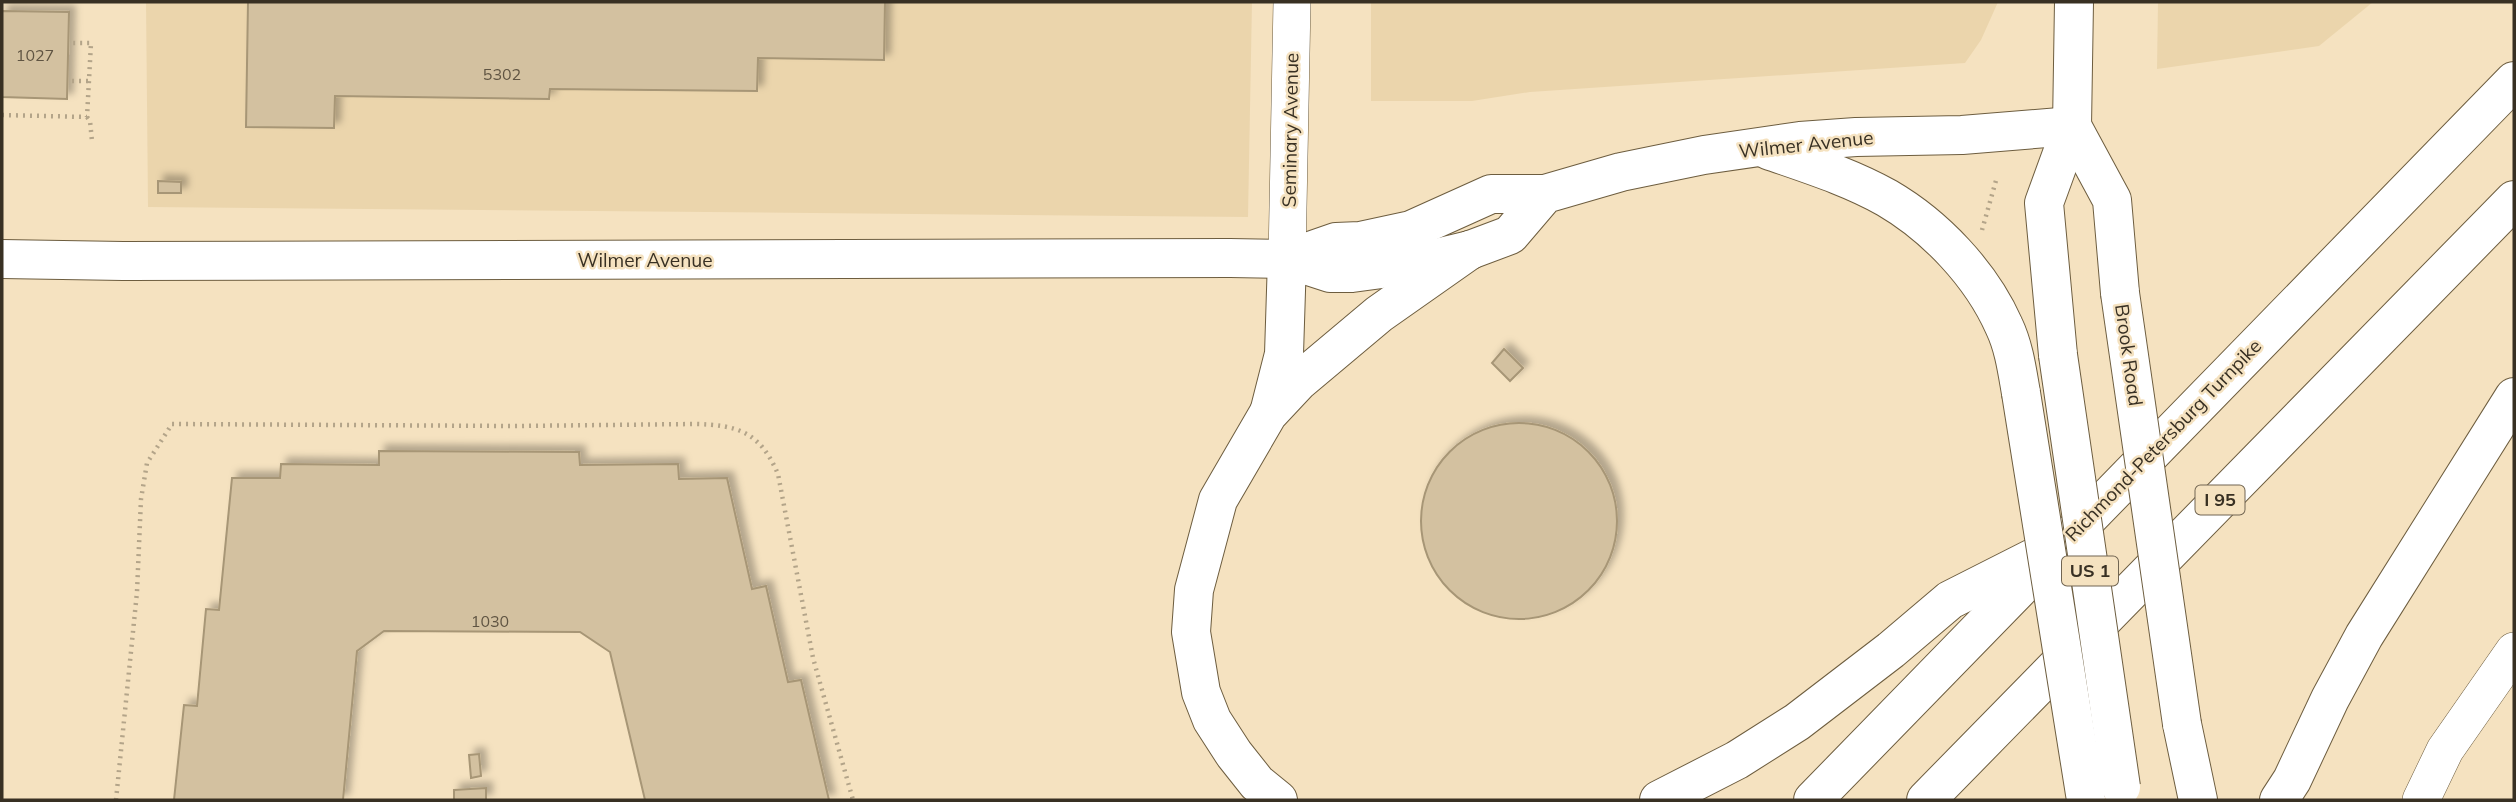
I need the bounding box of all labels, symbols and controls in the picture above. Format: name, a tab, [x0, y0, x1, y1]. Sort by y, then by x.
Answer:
house number: 1027	[16, 45, 54, 65]
street label: Seminary Avenue	[1277, 52, 1303, 208]
house number: 5302	[483, 64, 521, 84]
street label: Wilmer Avenue	[1737, 125, 1875, 163]
street label: Wilmer Avenue	[577, 248, 713, 272]
street label: Brook Road	[2110, 302, 2148, 408]
street label: Richmond-Petersburg Turnpike	[2060, 334, 2266, 546]
road number: I 95	[2196, 486, 2244, 514]
road number: US 1	[2062, 556, 2118, 586]
house number: 1030	[471, 611, 509, 631]

